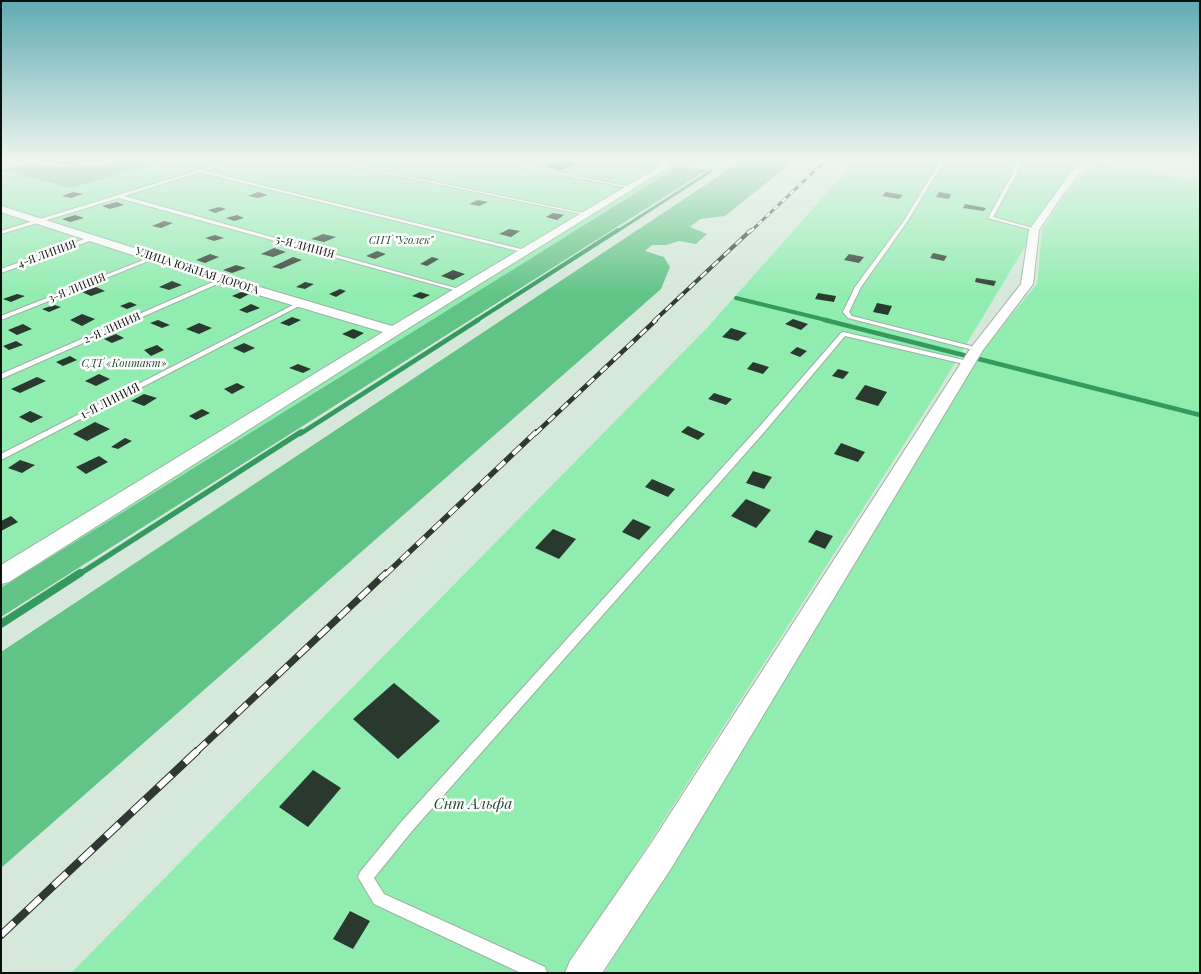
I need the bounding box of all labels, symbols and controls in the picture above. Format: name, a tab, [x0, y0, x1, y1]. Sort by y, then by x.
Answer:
street label: 5-Я ЛИНИЯ	[274, 233, 336, 261]
park label: СНТ "Уголек"	[369, 234, 433, 248]
street label: 4-Я ЛИНИЯ	[16, 237, 78, 271]
street label: УЛИЦА ЮЖНАЯ ДОРОГА	[134, 245, 260, 297]
street label: 3-Я ЛИНИЯ	[46, 271, 108, 305]
street label: 2-Я ЛИНИЯ	[82, 310, 142, 346]
park label: СДТ «Контакт»	[82, 357, 166, 371]
street label: 1-Я ЛИНИЯ	[78, 380, 142, 422]
park label: Снт Альфа	[434, 795, 512, 813]

